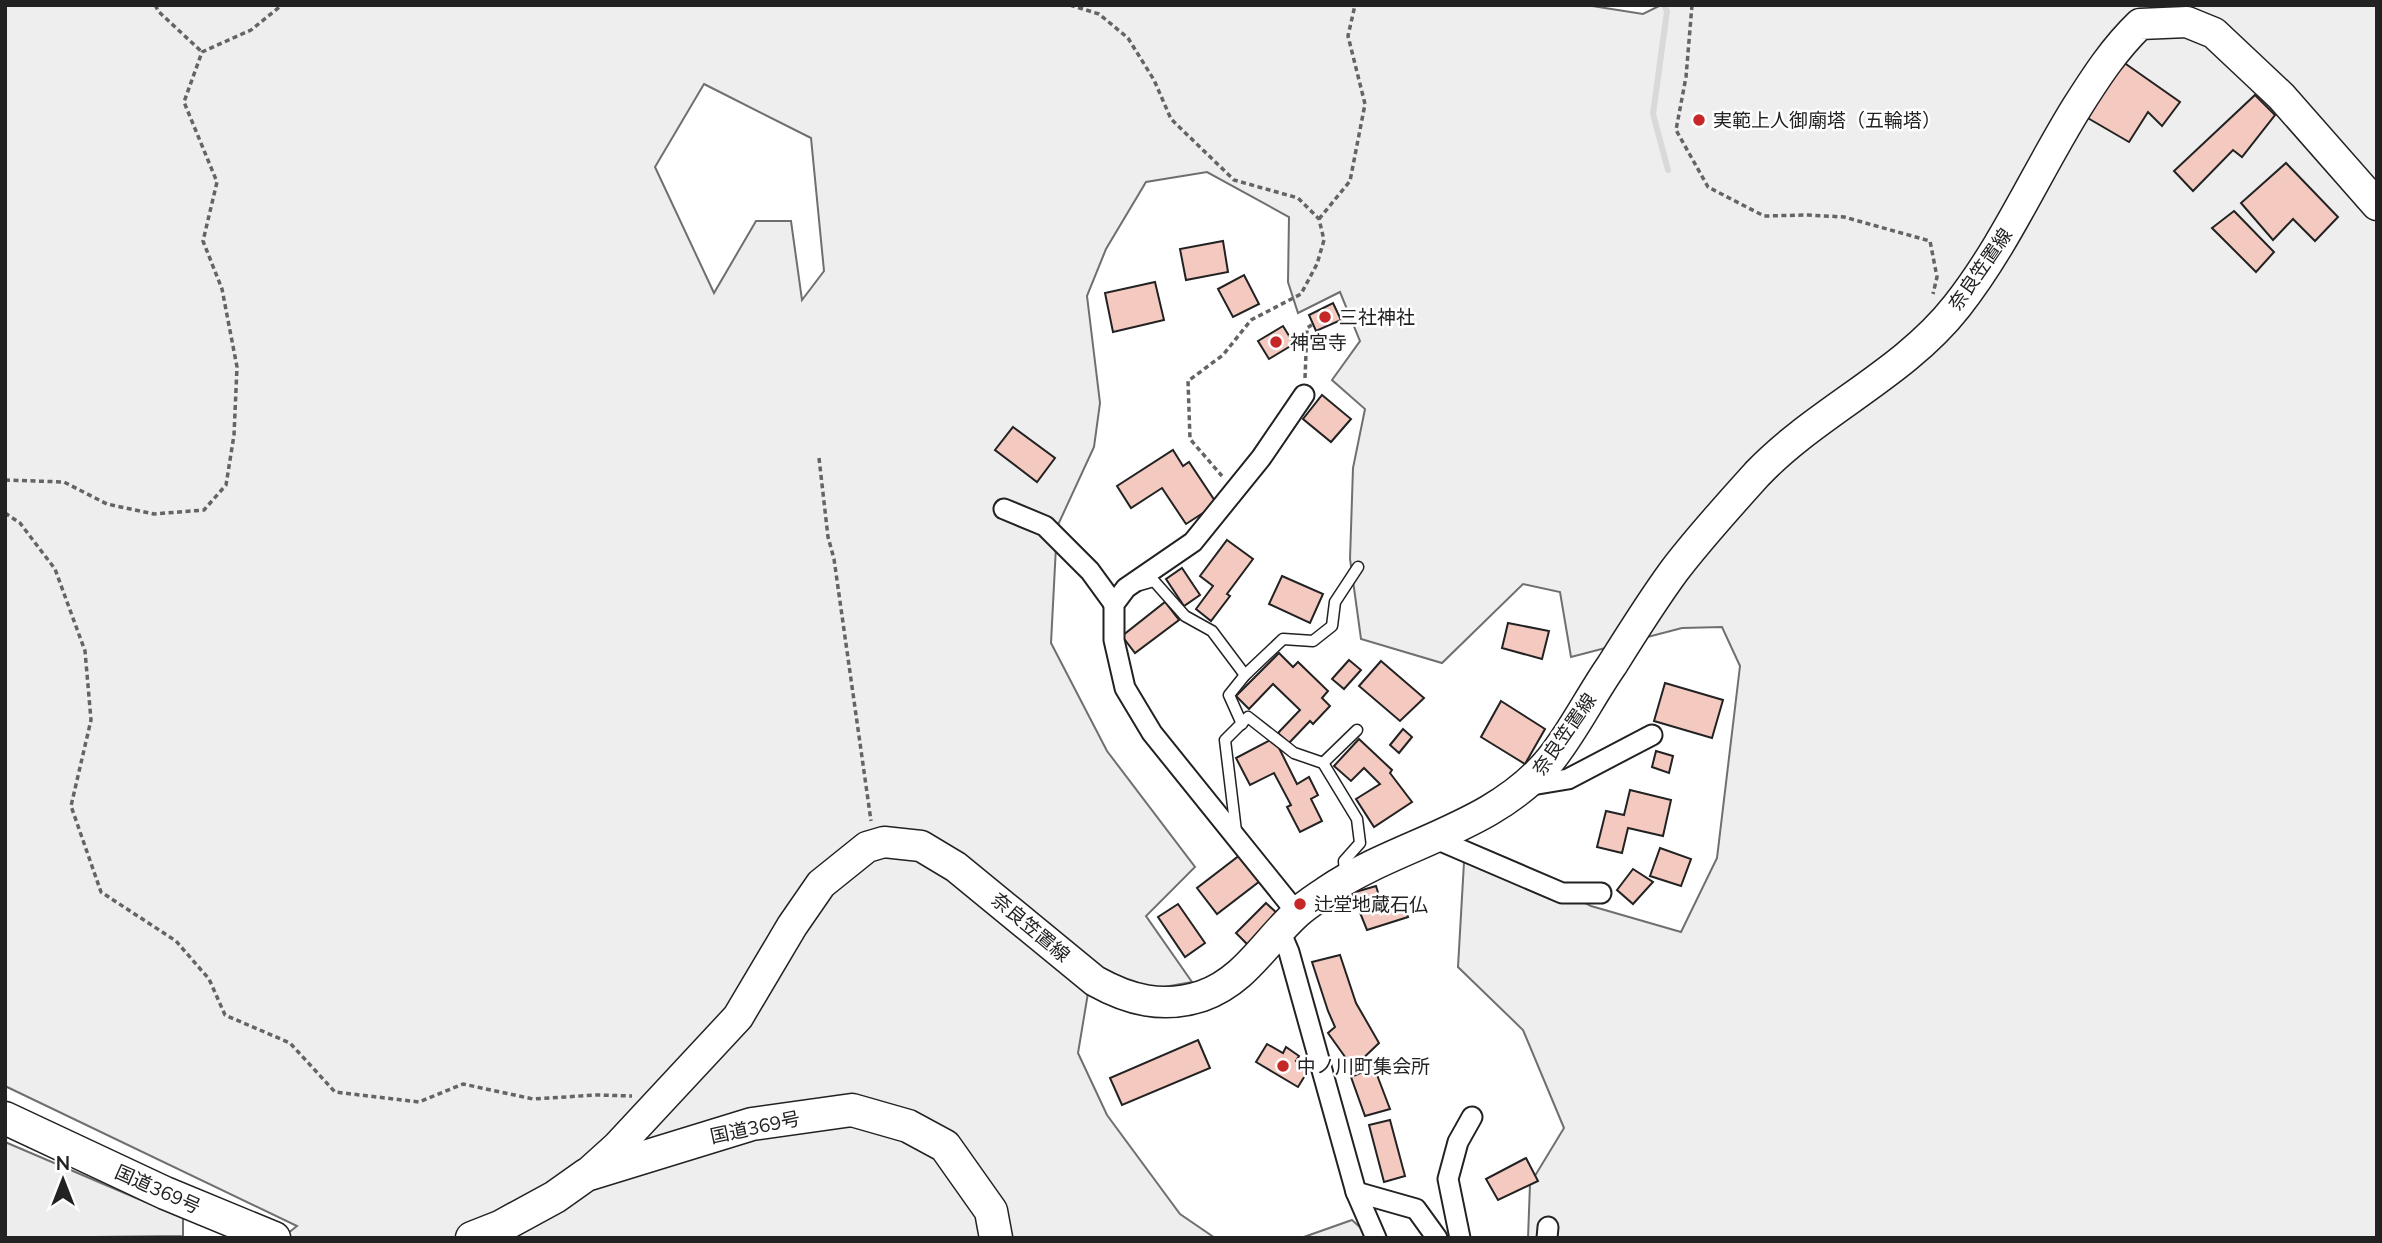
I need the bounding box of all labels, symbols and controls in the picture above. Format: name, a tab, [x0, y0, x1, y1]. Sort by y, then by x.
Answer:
place label: 実範上人御廟塔（五輪塔）	[1713, 108, 1941, 132]
marker: 実範上人御廟塔（五輪塔）	[1691, 112, 1707, 128]
street label: 奈良笠置線	[1943, 223, 2017, 315]
place label: 三社神社	[1339, 305, 1415, 329]
marker: 三社神社	[1317, 309, 1333, 325]
place label: 神宮寺	[1290, 330, 1347, 354]
marker: 神宮寺	[1268, 334, 1284, 350]
street label: 奈良笠置線	[1527, 688, 1601, 780]
street label: 奈良笠置線	[987, 887, 1075, 967]
place label: 辻堂地蔵石仏	[1314, 892, 1428, 916]
marker: 辻堂地蔵石仏	[1292, 896, 1308, 912]
place label: 中ノ川町集会所	[1297, 1054, 1430, 1078]
marker: 中ノ川町集会所	[1275, 1058, 1291, 1074]
street label: 国道369号	[708, 1106, 802, 1148]
north arrow	[28, 1145, 98, 1215]
text: N	[56, 1151, 70, 1175]
street label: 国道369号	[111, 1159, 205, 1219]

